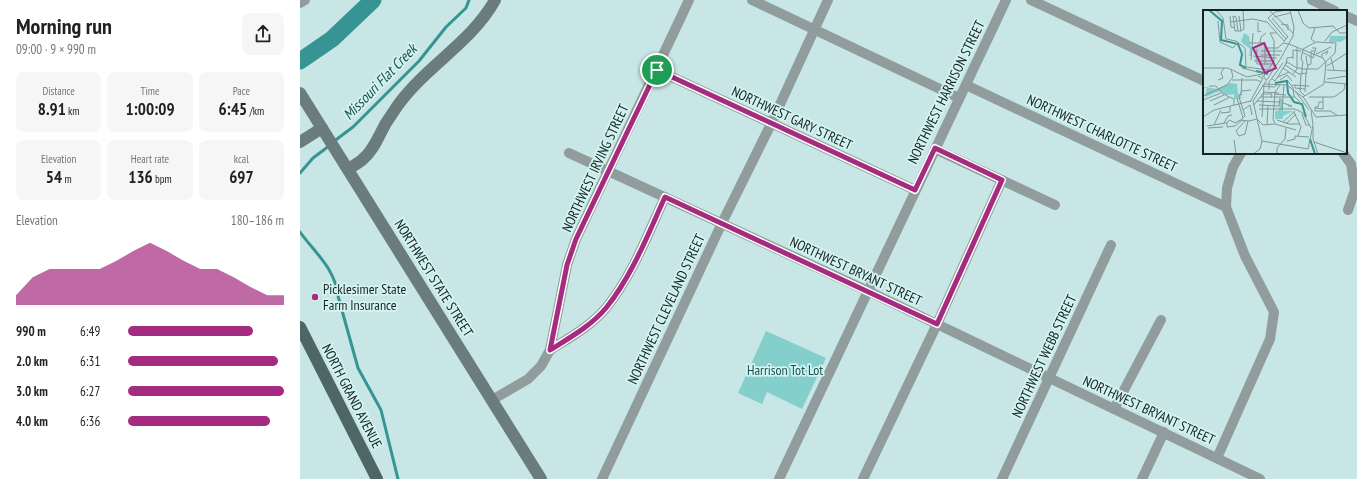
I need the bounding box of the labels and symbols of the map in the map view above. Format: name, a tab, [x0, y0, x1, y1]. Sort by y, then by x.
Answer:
inset map	[1203, 10, 1347, 154]
street label: NORTHWEST HARRISON STREET	[903, 17, 989, 167]
water label: Missouri Flat Creek	[339, 38, 422, 124]
pin	[640, 53, 674, 87]
street label: NORTHWEST GARY STREET	[729, 82, 856, 154]
street label: NORTHWEST CHARLOTTE STREET	[1024, 90, 1181, 176]
street label: NORTHWEST IRVING STREET	[557, 101, 633, 235]
street label: NORTHWEST STATE STREET	[391, 216, 478, 341]
street label: NORTHWEST CLEVELAND STREET	[623, 230, 709, 387]
street label: NORTHWEST BRYANT STREET	[787, 232, 926, 310]
place label: Picklesimer State Farm Insurance	[323, 280, 406, 314]
street label: NORTHWEST WEBB STREET	[1008, 291, 1081, 420]
marker: Picklesimer State Farm Insurance	[310, 292, 320, 302]
street label: NORTH GRAND AVENUE	[318, 341, 386, 451]
park label: Harrison Tot Lot	[747, 361, 823, 379]
street label: NORTHWEST BRYANT STREET	[1080, 371, 1219, 449]

